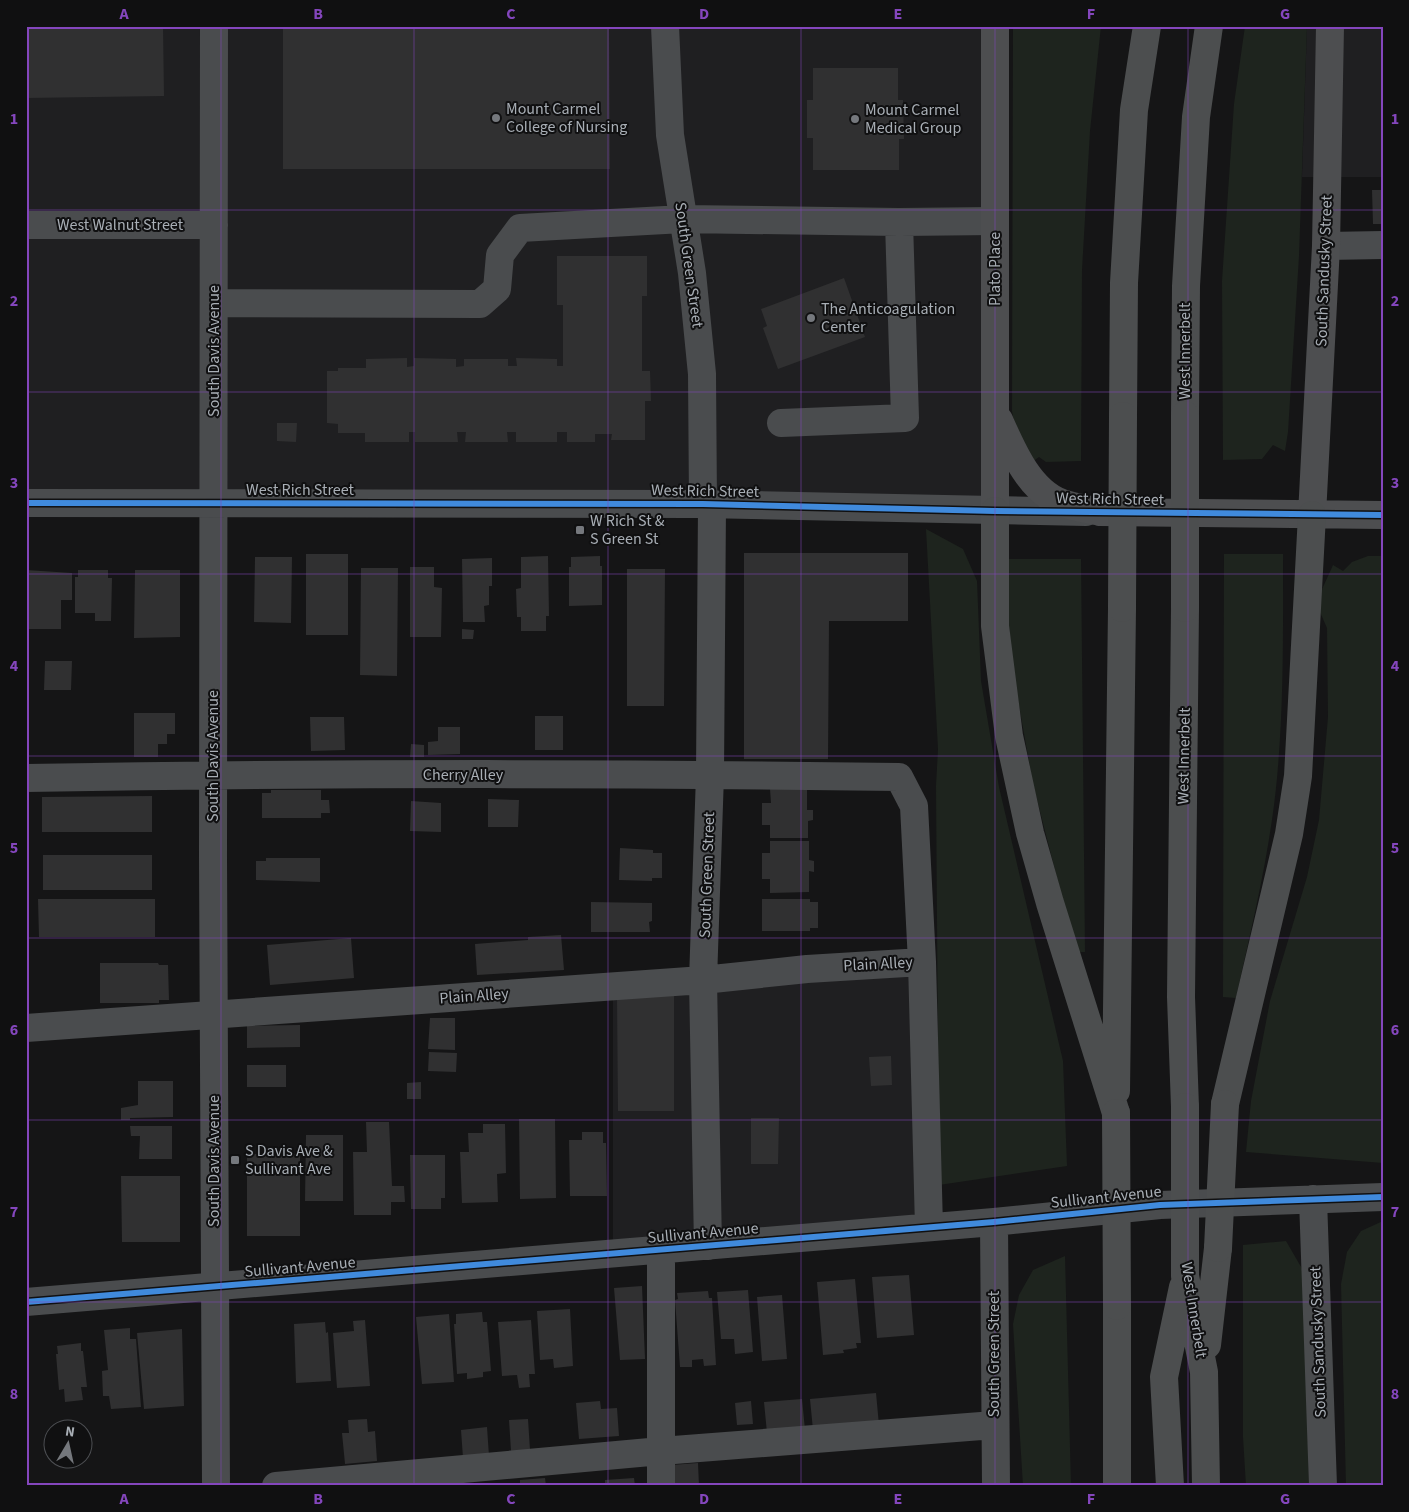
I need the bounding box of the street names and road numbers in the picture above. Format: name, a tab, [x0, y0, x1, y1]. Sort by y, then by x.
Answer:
street label: South Sandusky Street	[1310, 194, 1338, 347]
street label: South Green Street	[669, 201, 709, 330]
street label: West Walnut Street	[57, 214, 184, 236]
street label: Plato Place	[984, 232, 1006, 306]
street label: South Davis Avenue	[203, 285, 225, 417]
street label: West Innerbelt	[1174, 302, 1196, 399]
street label: West Rich Street	[246, 479, 354, 501]
street label: West Rich Street	[651, 479, 760, 503]
street label: West Rich Street	[1056, 487, 1165, 511]
street label: South Davis Avenue	[202, 690, 224, 822]
street label: West Innerbelt	[1172, 707, 1196, 805]
street label: Cherry Alley	[423, 764, 504, 786]
street label: South Green Street	[694, 811, 720, 939]
street label: Plain Alley	[843, 951, 914, 977]
street label: Plain Alley	[439, 983, 510, 1009]
street label: South Davis Avenue	[203, 1095, 225, 1227]
street label: Sullivant Avenue	[1050, 1180, 1163, 1214]
street label: Sullivant Avenue	[647, 1217, 759, 1249]
street label: Sullivant Avenue	[244, 1251, 356, 1283]
street label: West Innerbelt	[1176, 1260, 1213, 1360]
street label: South Sandusky Street	[1304, 1265, 1332, 1418]
street label: South Green Street	[983, 1290, 1005, 1417]

